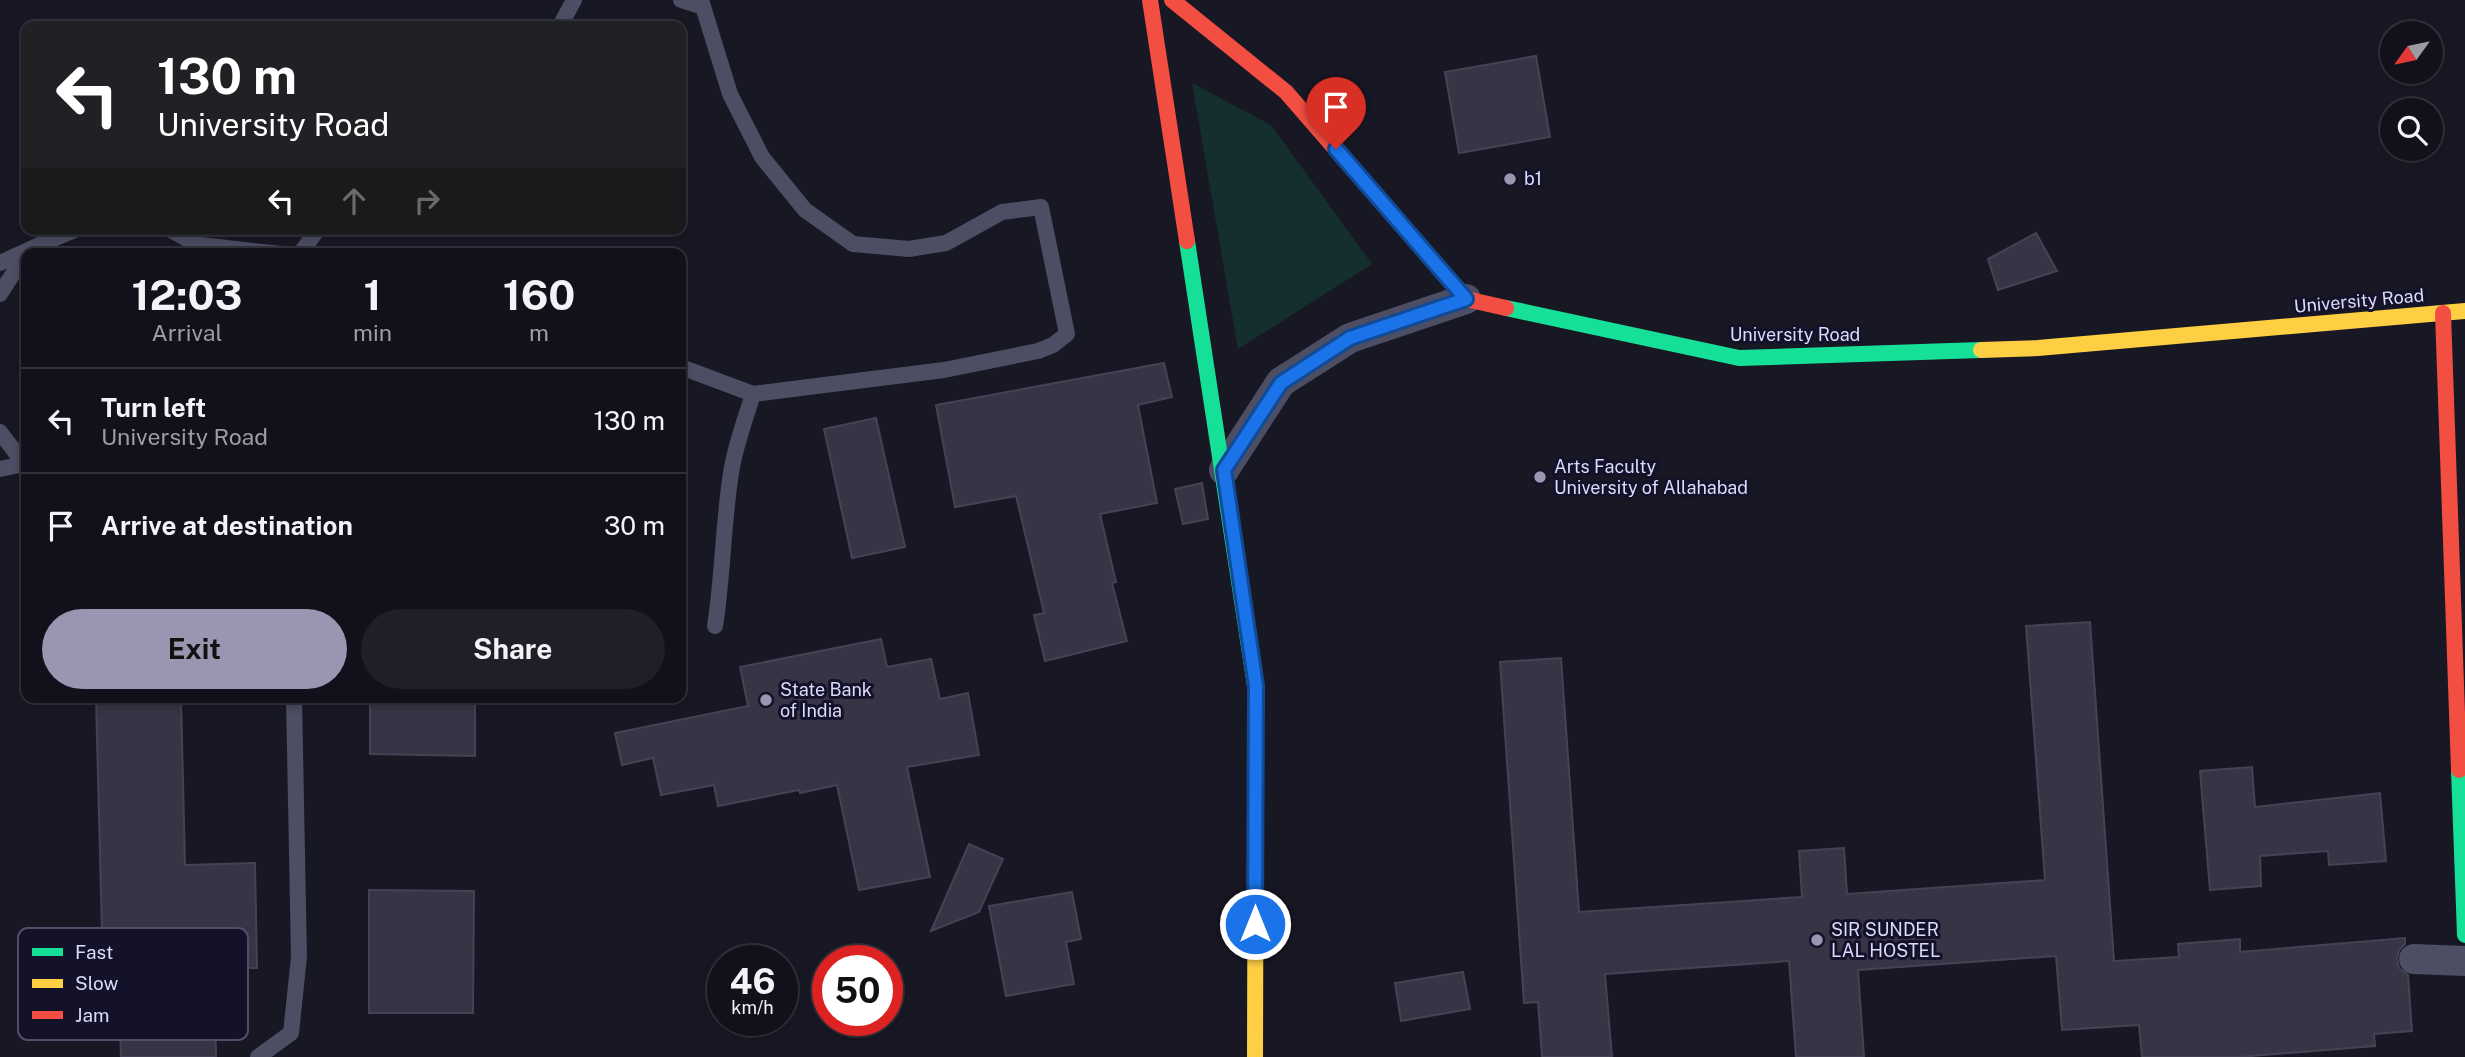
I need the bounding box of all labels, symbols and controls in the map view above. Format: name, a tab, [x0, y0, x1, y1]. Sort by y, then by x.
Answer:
north arrow	[2380, 21, 2443, 84]
map controls	[2380, 21, 2443, 161]
text: 130 m	[157, 47, 297, 105]
icon: left	[42, 49, 133, 140]
pin	[1306, 77, 1366, 149]
icon: arrive	[1317, 88, 1355, 126]
button: search	[2380, 98, 2443, 161]
text: University Road	[157, 106, 389, 143]
place label: b1	[1524, 168, 1542, 189]
marker: b1	[1502, 171, 1518, 187]
icon: left	[262, 182, 300, 220]
icon: ahead	[335, 182, 373, 220]
icon: right	[408, 182, 446, 220]
text: 12:03	[132, 270, 242, 319]
text: 1	[364, 270, 382, 319]
text: 160	[503, 270, 575, 319]
street label: University Road	[2293, 284, 2425, 317]
text: Arrival	[152, 319, 223, 346]
text: min	[353, 319, 392, 346]
text: m	[529, 319, 549, 346]
street label: University Road	[1730, 324, 1860, 345]
text: Turn left	[101, 392, 206, 423]
icon: left	[42, 402, 80, 440]
text: 130 m	[593, 405, 665, 436]
text: University Road	[101, 423, 268, 450]
place label: Arts Faculty University of Allahabad	[1554, 456, 1748, 498]
marker: Arts Faculty University of Allahabad	[1532, 469, 1548, 485]
icon: arrive	[42, 507, 80, 545]
text: Arrive at destination	[101, 510, 353, 541]
text: 30 m	[604, 510, 665, 541]
button: Exit	[42, 609, 347, 689]
button: Share	[361, 609, 665, 689]
place label: State Bank of India	[780, 679, 872, 721]
marker: State Bank of India	[758, 692, 774, 708]
position arrow	[1218, 887, 1292, 961]
place label: SIR SUNDER LAL HOSTEL	[1831, 919, 1940, 961]
legend	[18, 928, 248, 1040]
marker: SIR SUNDER LAL HOSTEL	[1809, 932, 1825, 948]
text: Fast	[75, 941, 113, 963]
speed limit sign: 50	[812, 945, 903, 1036]
text: 46	[729, 961, 776, 1002]
text: Slow	[75, 972, 119, 994]
text: km/h	[731, 997, 774, 1018]
text: Jam	[75, 1004, 109, 1026]

